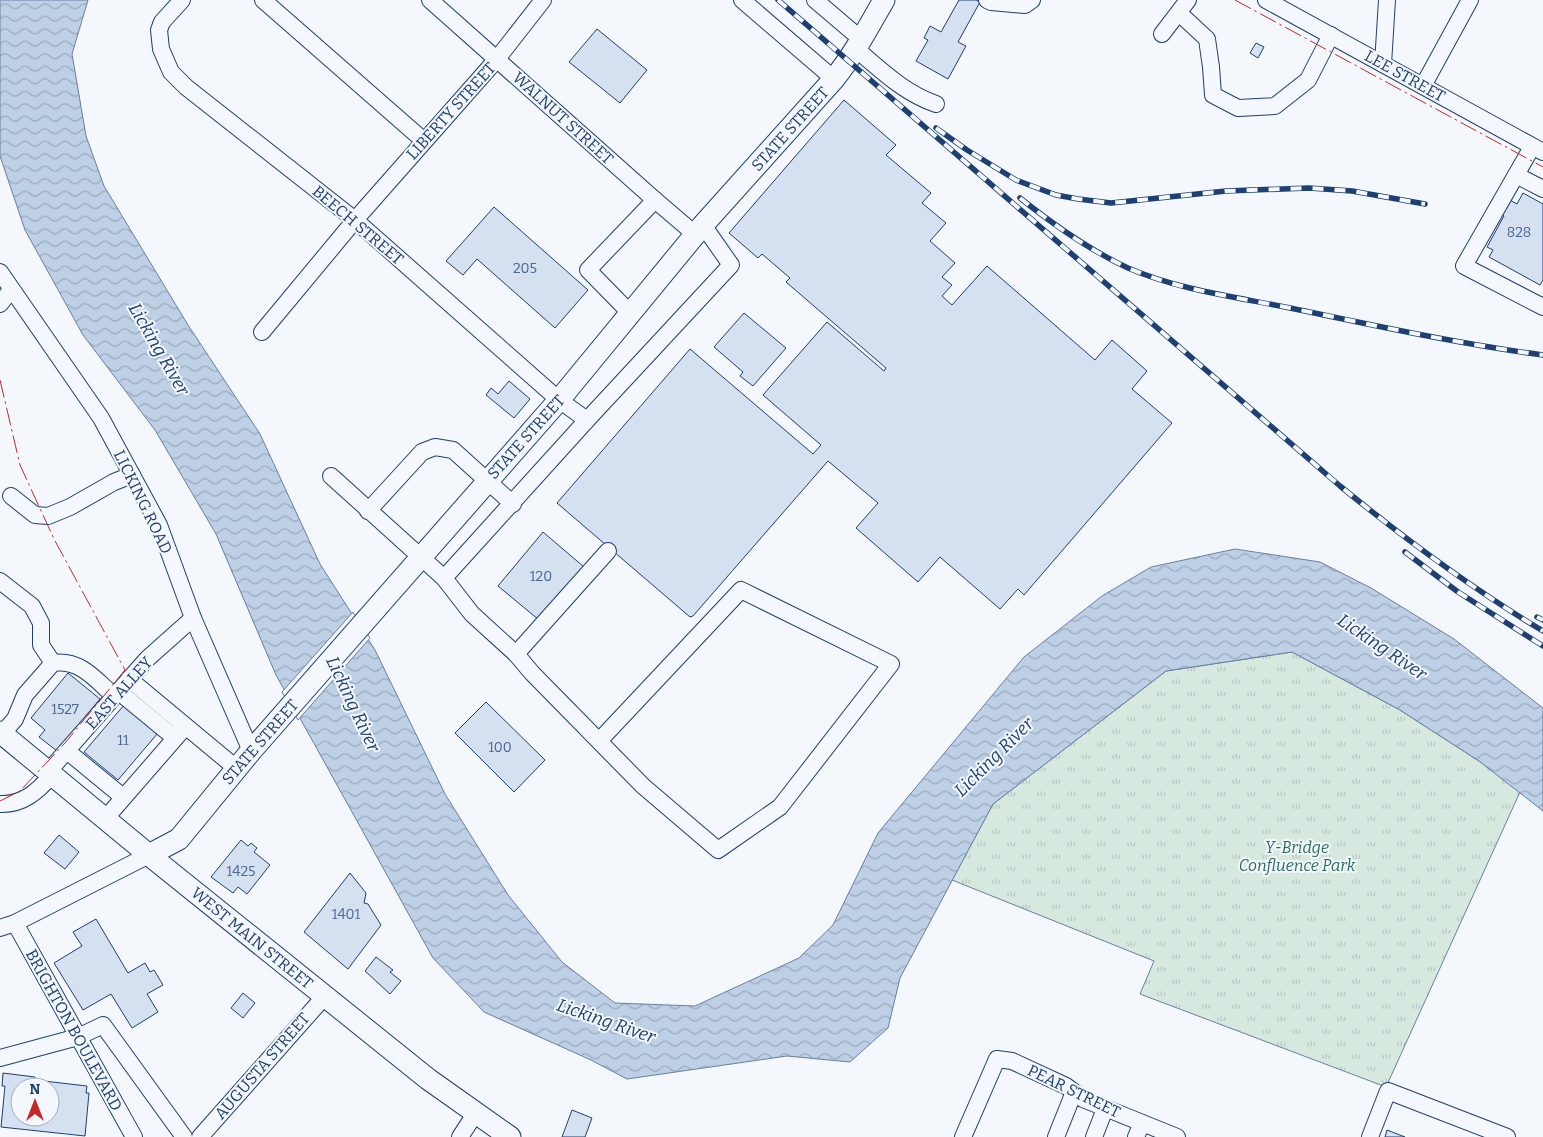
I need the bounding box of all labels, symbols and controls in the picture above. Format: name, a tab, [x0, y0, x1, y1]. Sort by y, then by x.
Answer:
street label: LEE STREET	[1361, 46, 1449, 106]
street label: LIBERTY STREET	[402, 59, 500, 163]
street label: WALNUT STREET	[509, 68, 617, 168]
street label: STATE STREET	[747, 83, 833, 175]
street label: BEECH STREET	[309, 181, 407, 269]
house number: 828	[1507, 224, 1531, 241]
house number: 205	[513, 260, 537, 277]
water label: Licking River	[124, 299, 195, 400]
street label: STATE STREET	[483, 391, 569, 483]
street label: LICKING ROAD	[110, 447, 176, 557]
house number: 120	[530, 568, 552, 585]
water label: Licking River	[1333, 609, 1431, 685]
street label: EAST ALLEY	[82, 652, 157, 733]
water label: Licking River	[321, 653, 385, 756]
street label: STATE STREET	[218, 696, 302, 788]
house number: 1527	[51, 701, 79, 718]
water label: Licking River	[950, 712, 1039, 801]
house number: 11	[117, 732, 129, 749]
house number: 100	[488, 739, 512, 756]
park label: Y-Bridge Confluence Park	[1239, 838, 1356, 875]
house number: 1425	[227, 863, 255, 880]
street label: WEST MAIN STREET	[187, 883, 317, 993]
house number: 1401	[332, 906, 361, 923]
street label: BRIGHTON BOULEVARD	[22, 946, 126, 1114]
water label: Licking River	[554, 994, 659, 1048]
street label: AUGUSTA STREET	[211, 1009, 313, 1123]
street label: PEAR STREET	[1025, 1060, 1123, 1122]
north arrow	[10, 1077, 60, 1127]

